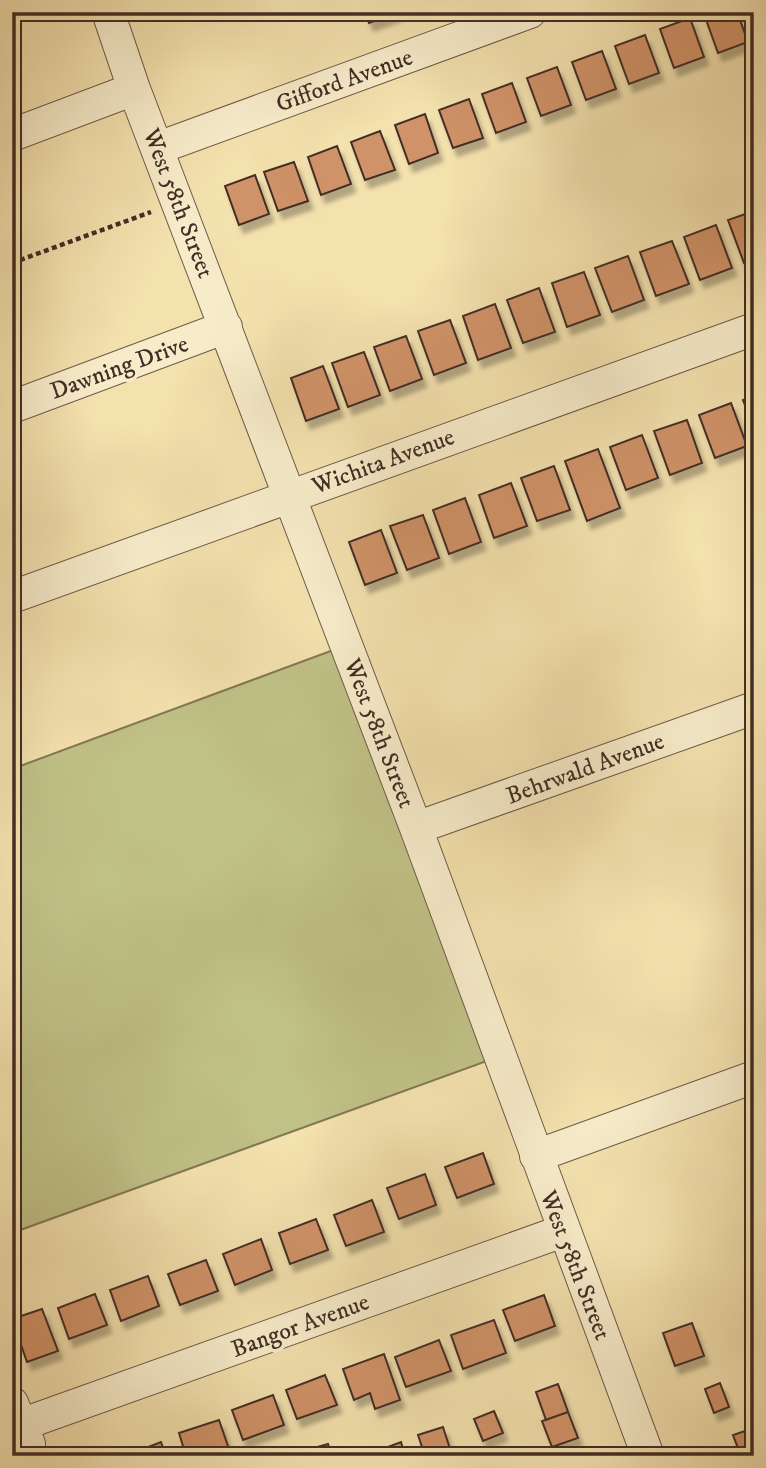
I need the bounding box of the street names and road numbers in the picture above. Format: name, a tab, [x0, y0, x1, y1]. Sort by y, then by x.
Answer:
street label: Gifford Avenue	[272, 42, 417, 120]
street label: West 58th Street	[135, 123, 220, 283]
street label: Dawning Drive	[46, 329, 193, 407]
street label: Wichita Avenue	[307, 422, 459, 502]
street label: West 58th Street	[336, 653, 421, 813]
street label: Behrwald Avenue	[502, 726, 668, 811]
street label: West 58th Street	[532, 1185, 617, 1345]
street label: Bangor Avenue	[227, 1287, 373, 1365]

